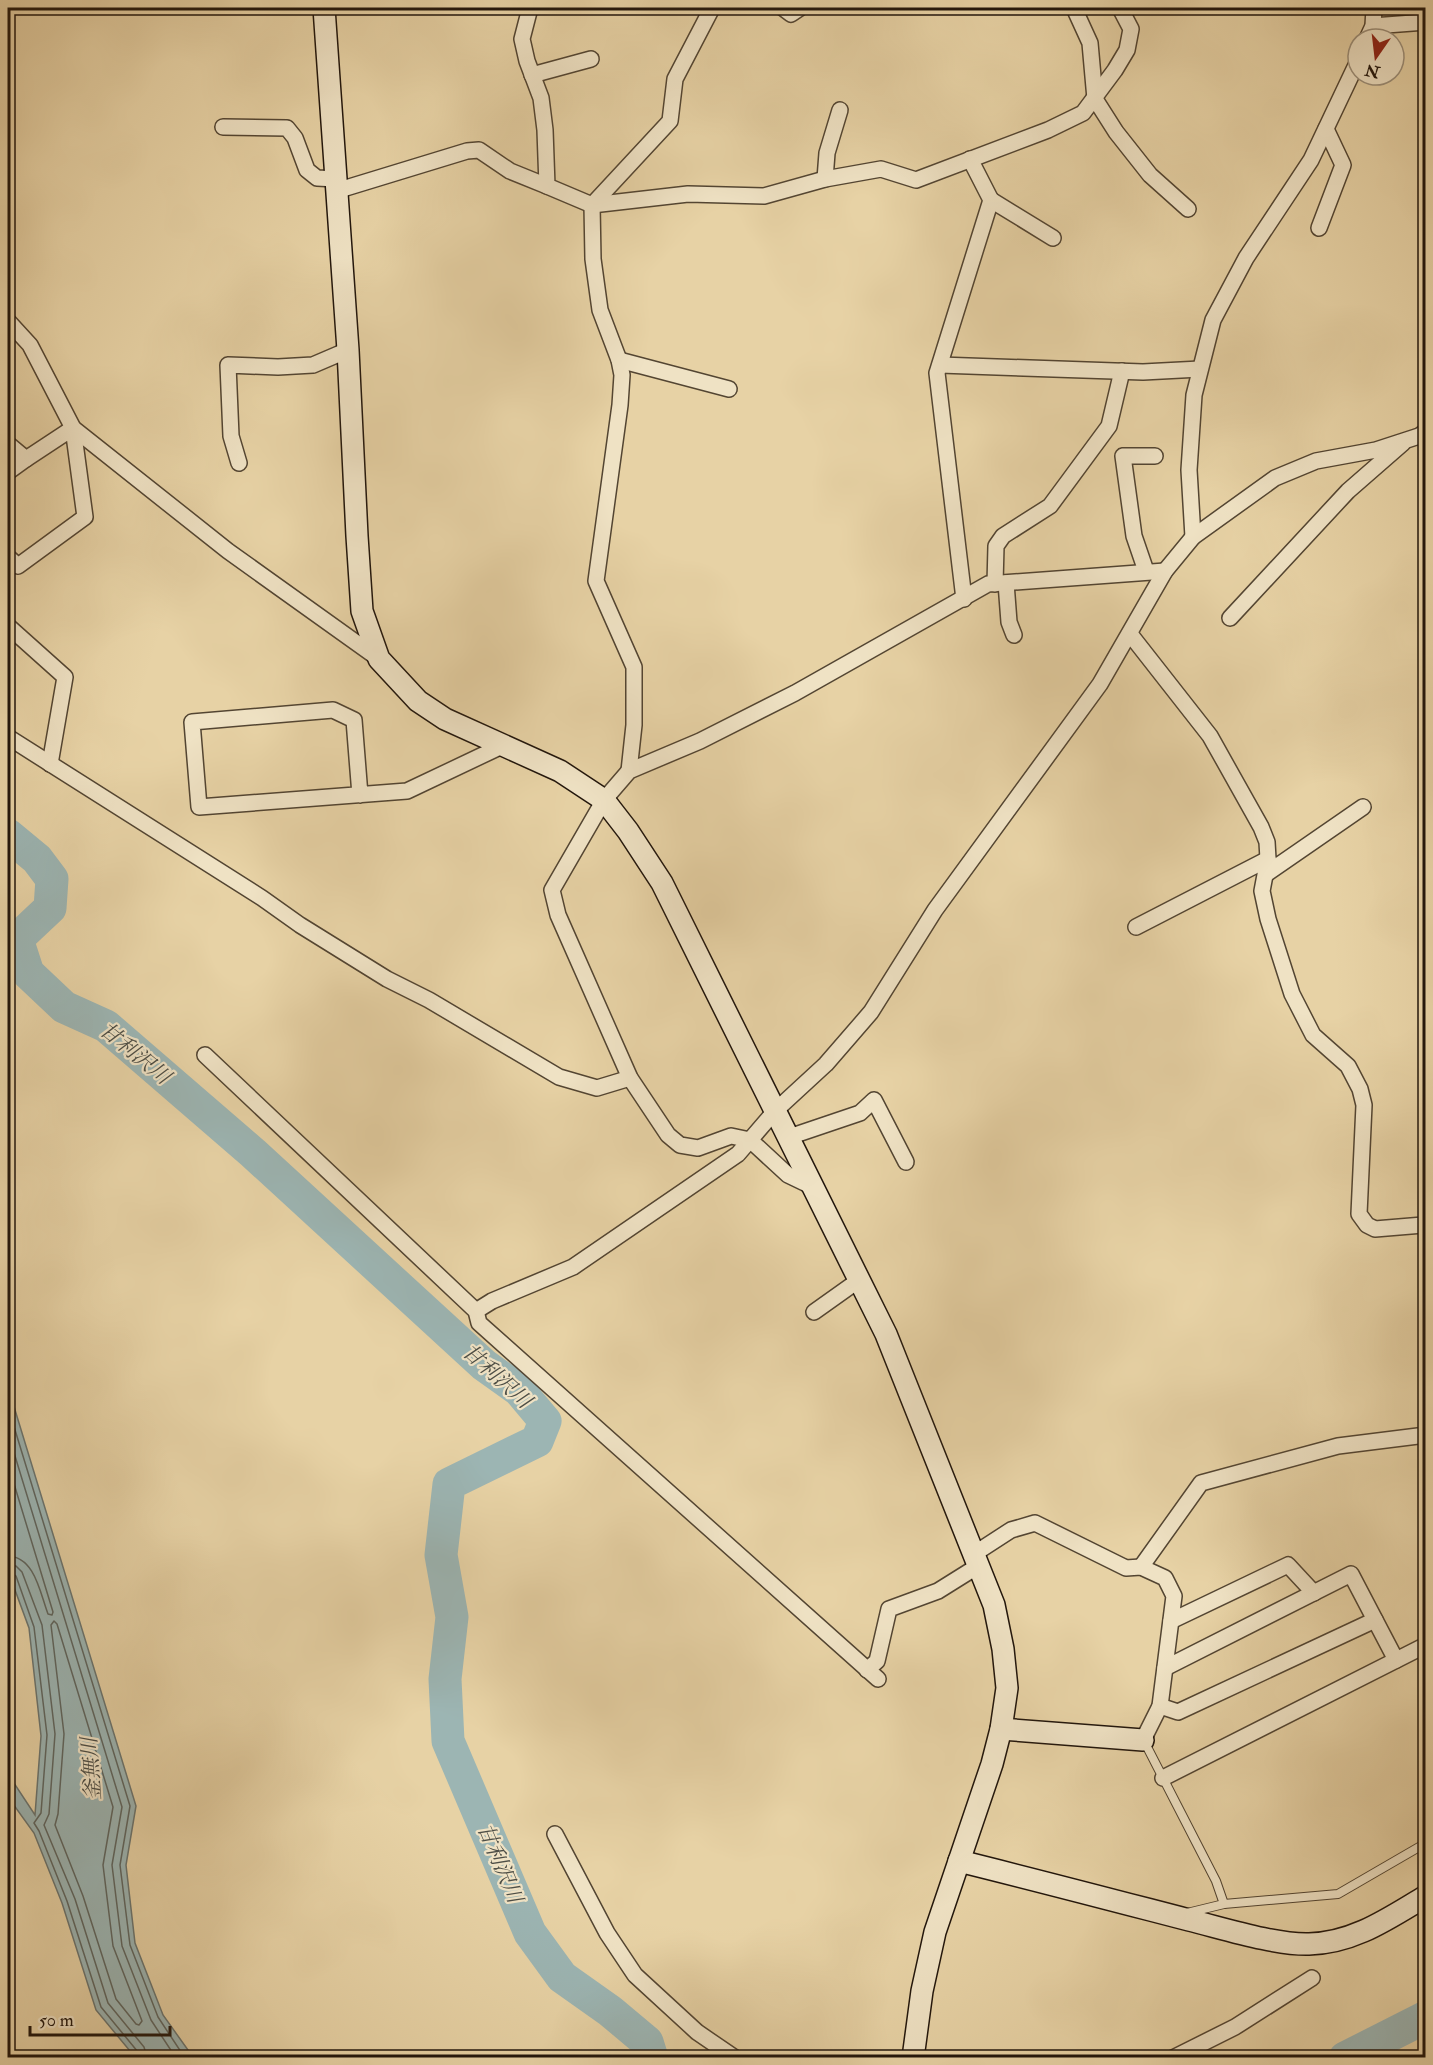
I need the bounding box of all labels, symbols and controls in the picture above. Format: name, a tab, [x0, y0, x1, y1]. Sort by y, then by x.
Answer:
north arrow	[1346, 27, 1406, 87]
text: N	[1363, 59, 1383, 82]
water label: 甘利沢川	[94, 1016, 177, 1092]
water label: 甘利沢川	[456, 1338, 538, 1416]
water label: 釜無川	[76, 1735, 107, 1801]
water label: 甘利沢川	[471, 1819, 529, 1909]
scale bar	[30, 1999, 170, 2037]
text: 50 m	[39, 2009, 74, 2032]

